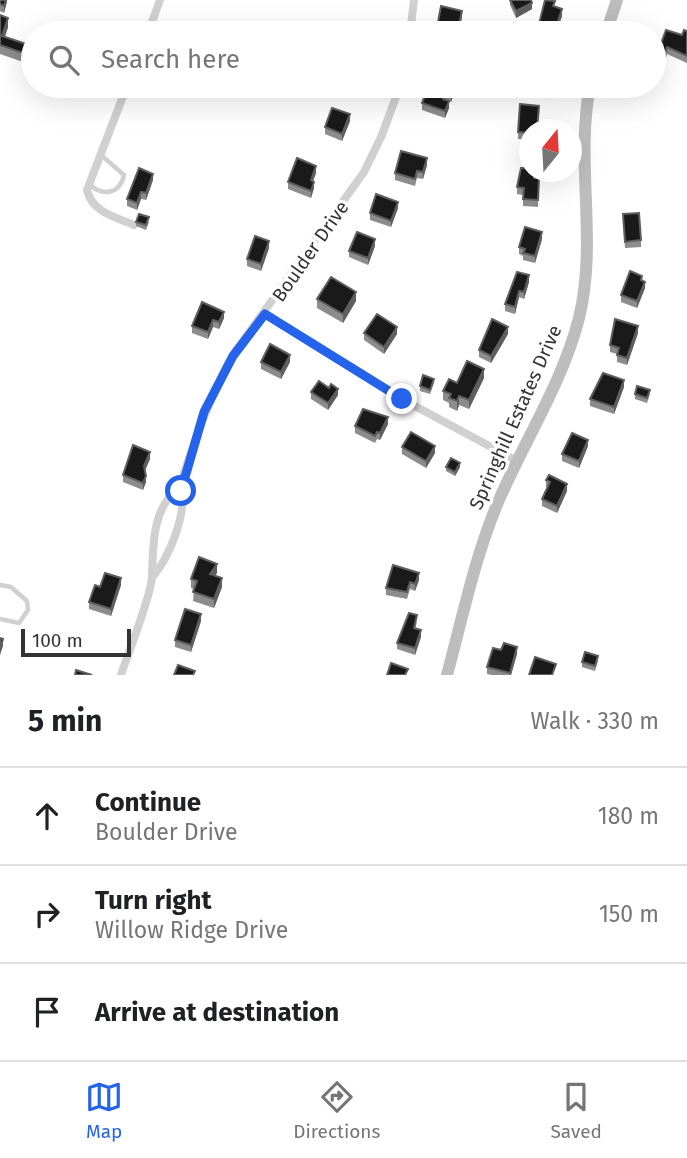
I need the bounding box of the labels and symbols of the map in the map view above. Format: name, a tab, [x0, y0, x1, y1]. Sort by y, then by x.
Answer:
north arrow	[519, 119, 582, 182]
street label: Boulder Drive	[267, 196, 354, 306]
street label: Springhill Estates Drive	[464, 321, 567, 513]
route end	[386, 383, 417, 414]
route start	[165, 475, 196, 506]
scale bar	[21, 626, 131, 658]

